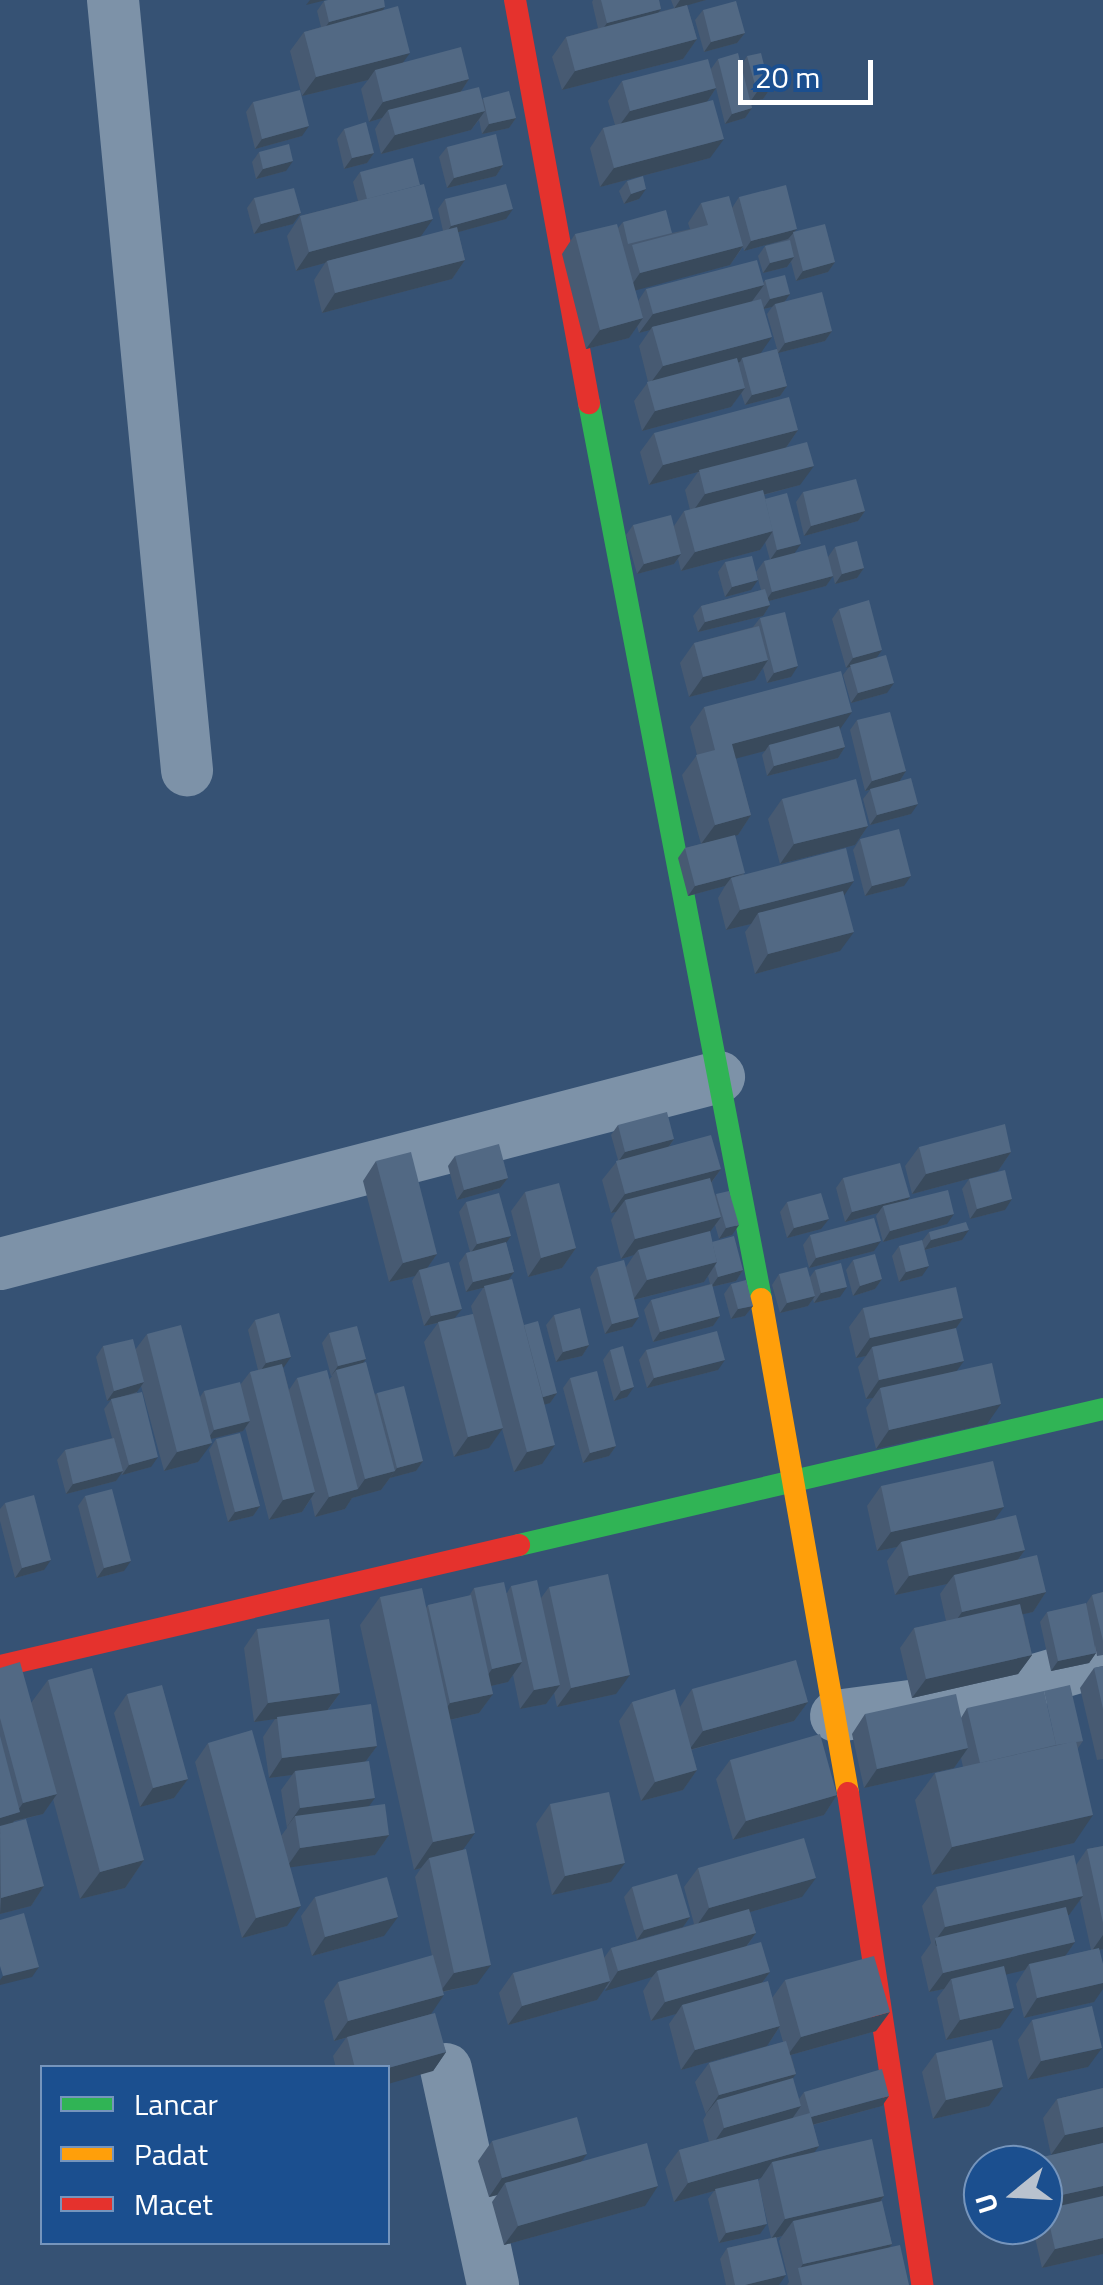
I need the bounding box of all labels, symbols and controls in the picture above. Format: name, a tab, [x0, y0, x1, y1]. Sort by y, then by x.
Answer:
scale bar	[743, 40, 878, 102]
text: 20 m	[755, 54, 820, 100]
legend	[40, 2065, 390, 2245]
text: Lancar	[134, 2081, 218, 2127]
text: Padat	[134, 2131, 208, 2177]
north arrow	[963, 2145, 1063, 2245]
text: Macet	[134, 2181, 213, 2227]
text: U	[963, 2188, 1009, 2219]

